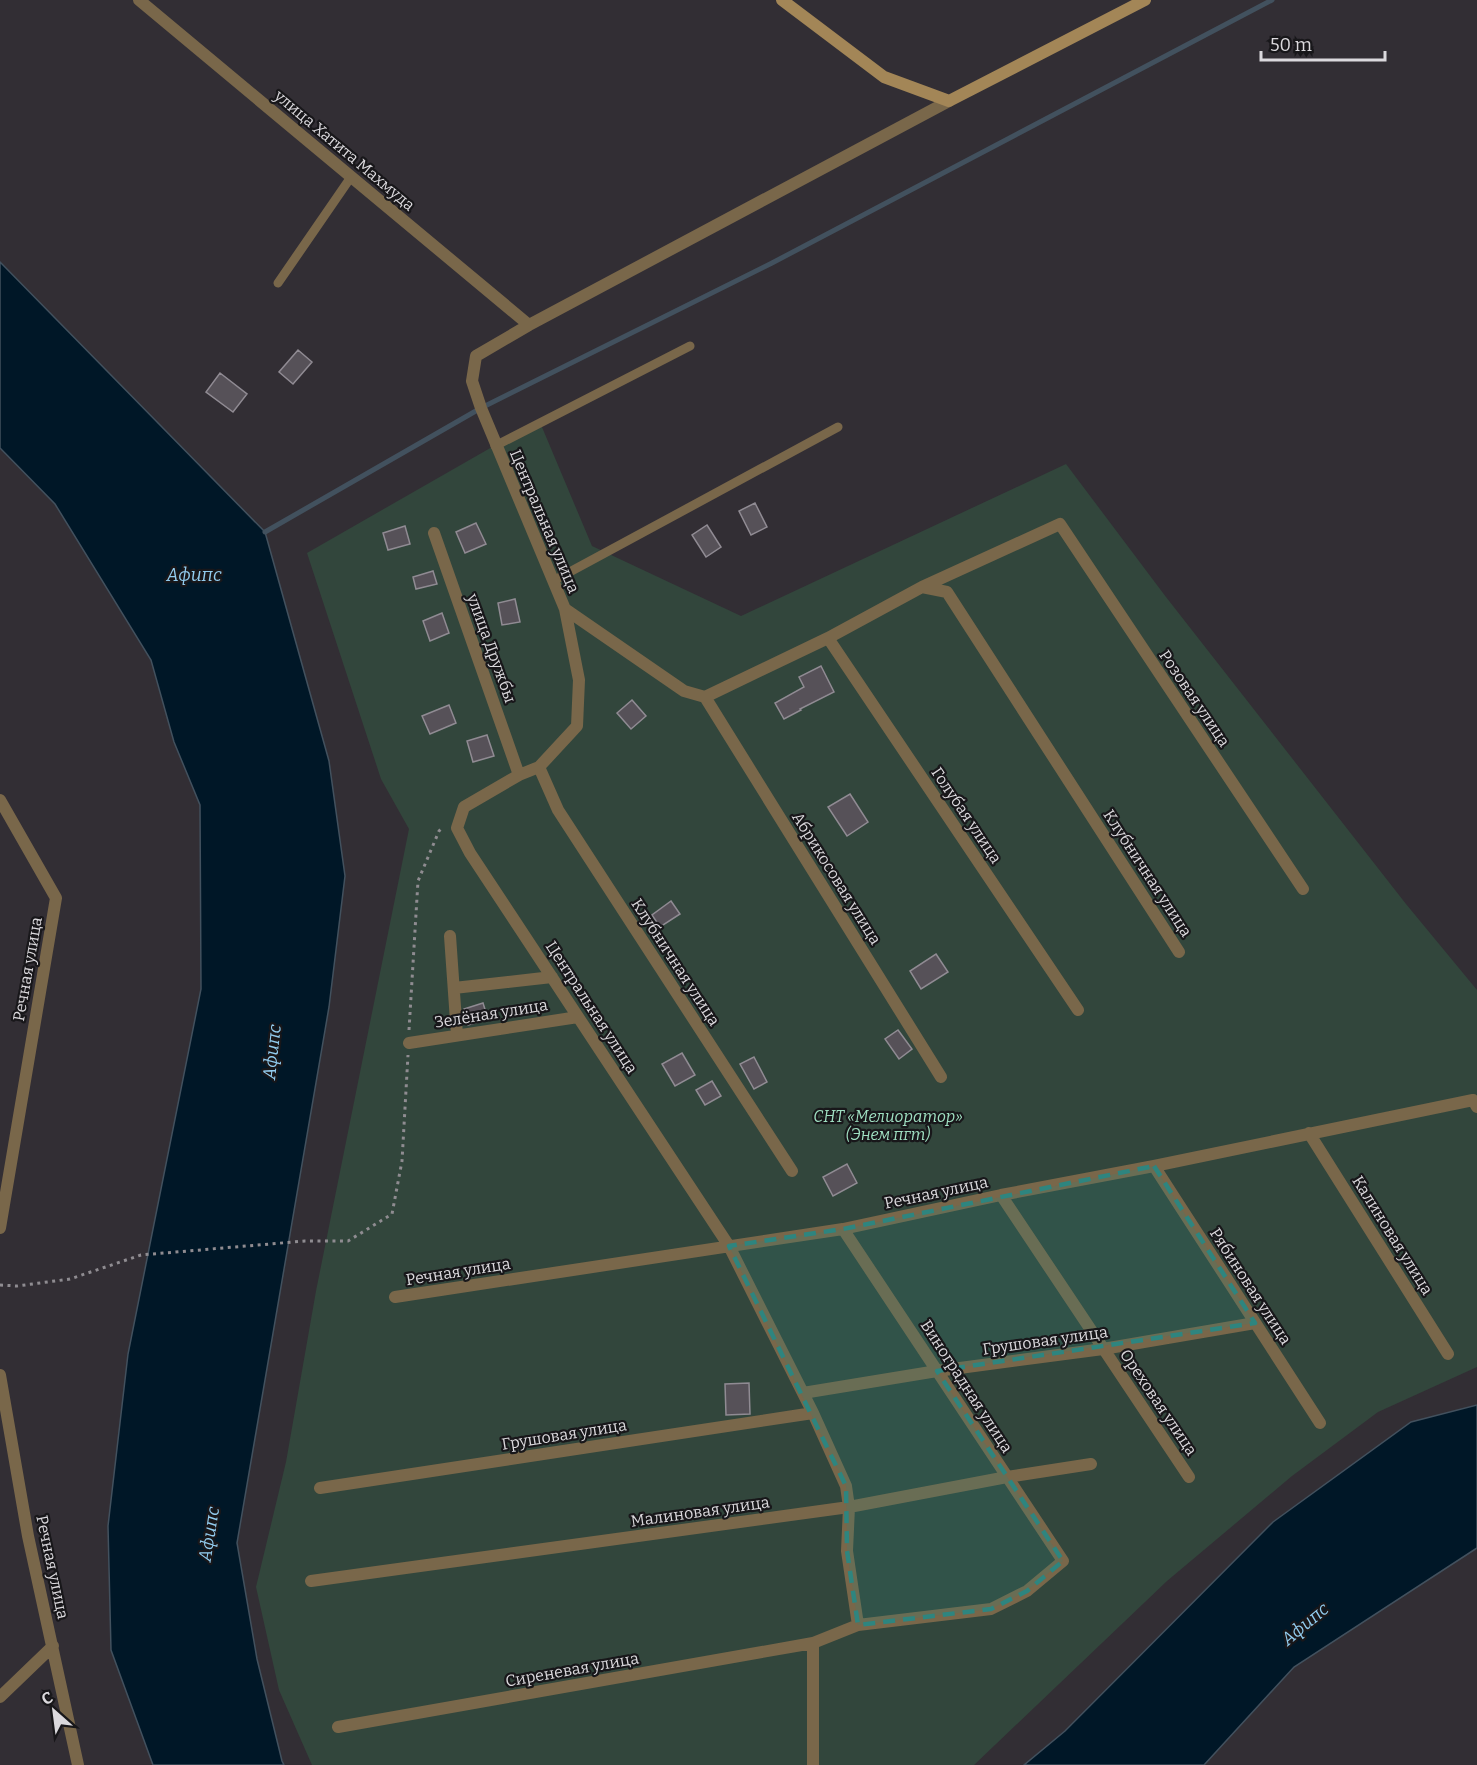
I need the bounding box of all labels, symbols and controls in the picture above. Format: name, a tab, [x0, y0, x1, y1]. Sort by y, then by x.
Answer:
scale bar	[1261, 24, 1386, 62]
text: 50 m	[1270, 34, 1312, 56]
street label: улица Хатита Махмуда	[270, 85, 419, 215]
street label: Центральная улица	[506, 447, 583, 596]
water label: Афипс	[165, 564, 222, 586]
street label: улица Дружбы	[463, 590, 520, 706]
street label: Розовая улица	[1155, 646, 1234, 750]
street label: Голубая улица	[927, 764, 1006, 867]
street label: Клубничная улица	[1099, 806, 1196, 941]
street label: Абрикосовая улица	[788, 809, 885, 948]
street label: Клубничная улица	[627, 895, 724, 1030]
street label: Речная улица	[9, 915, 46, 1023]
street label: Центральная улица	[542, 937, 642, 1077]
street label: Зелёная улица	[433, 995, 549, 1032]
water label: Афипс	[258, 1023, 286, 1082]
park label: СНТ «Мелиоратор» (Энем пгт)	[813, 1107, 963, 1144]
street label: Речная улица	[882, 1172, 990, 1213]
street label: Калиновая улица	[1348, 1172, 1437, 1298]
street label: Рябиновая улица	[1206, 1224, 1295, 1348]
street label: Речная улица	[404, 1254, 512, 1289]
street label: Виноградная улица	[917, 1316, 1017, 1456]
street label: Грушовая улица	[981, 1322, 1109, 1359]
street label: Ореховая улица	[1116, 1346, 1201, 1459]
street label: Грушовая улица	[500, 1415, 628, 1454]
street label: Малиновая улица	[629, 1492, 771, 1531]
water label: Афипс	[194, 1505, 224, 1564]
street label: Речная улица	[32, 1513, 73, 1621]
water label: Афипс	[1276, 1598, 1333, 1651]
street label: Сиреневая улица	[504, 1648, 640, 1691]
north arrow	[24, 1681, 84, 1741]
text: С	[38, 1687, 56, 1709]

